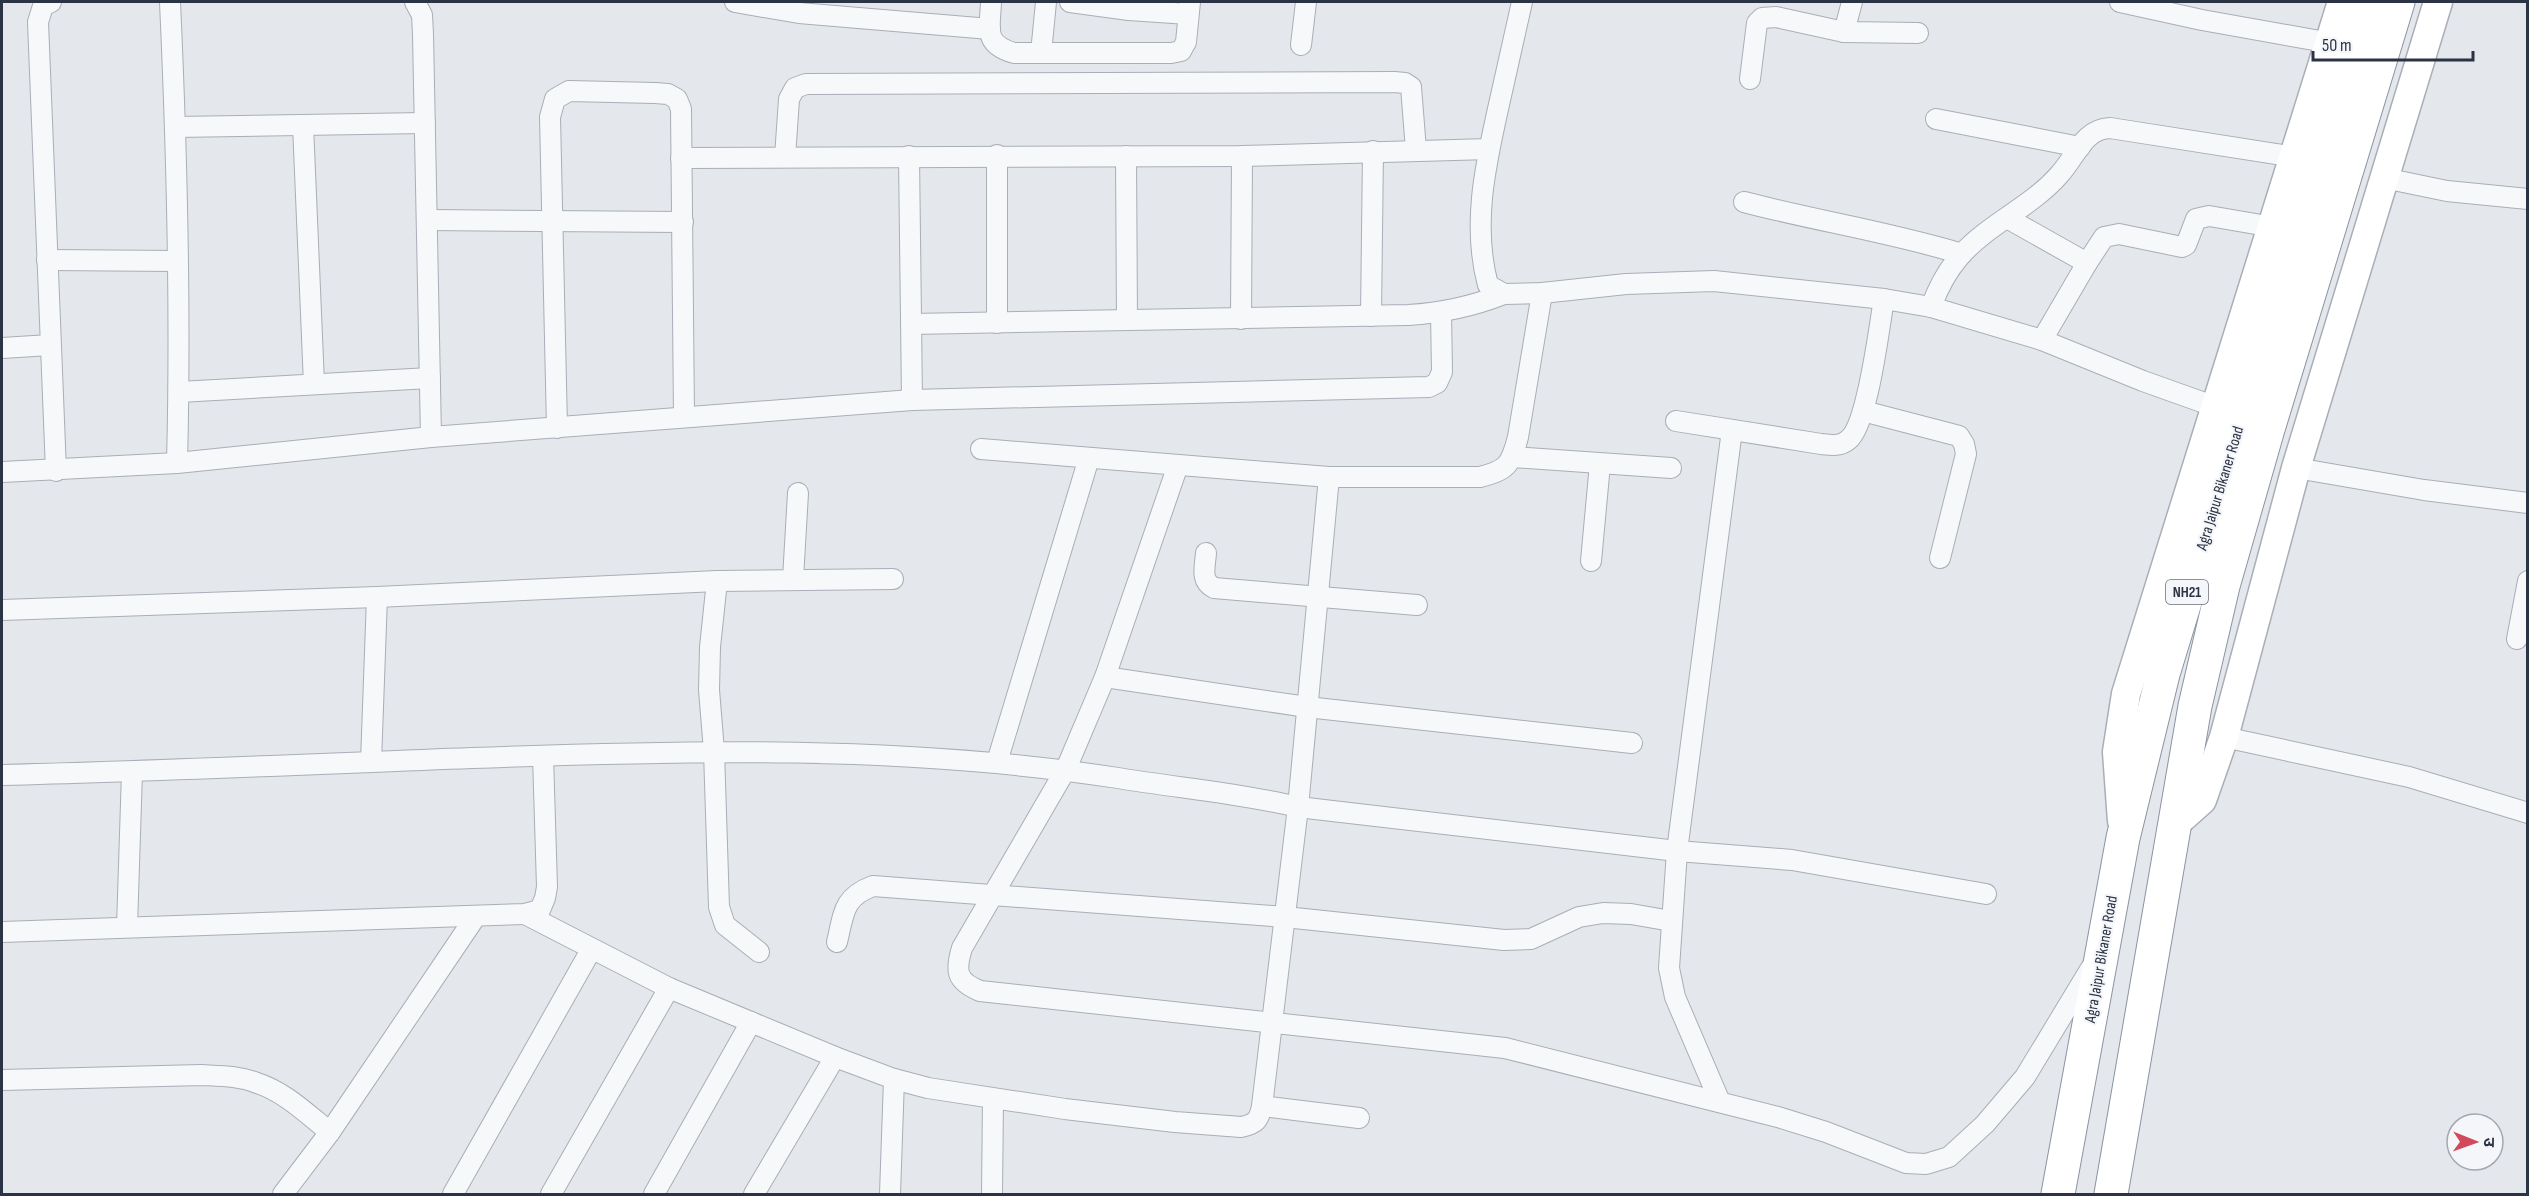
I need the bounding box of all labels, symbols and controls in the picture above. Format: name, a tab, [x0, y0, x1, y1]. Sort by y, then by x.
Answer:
scale bar	[2313, 24, 2474, 62]
text: 50 m	[2322, 35, 2352, 56]
street label: Agra Jaipur Bikaner Road	[2192, 424, 2248, 554]
road number: NH21	[2166, 580, 2208, 604]
street label: Agra Jaipur Bikaner Road	[2081, 894, 2122, 1025]
north arrow	[2445, 1112, 2505, 1172]
text: उ	[2479, 1137, 2498, 1148]

